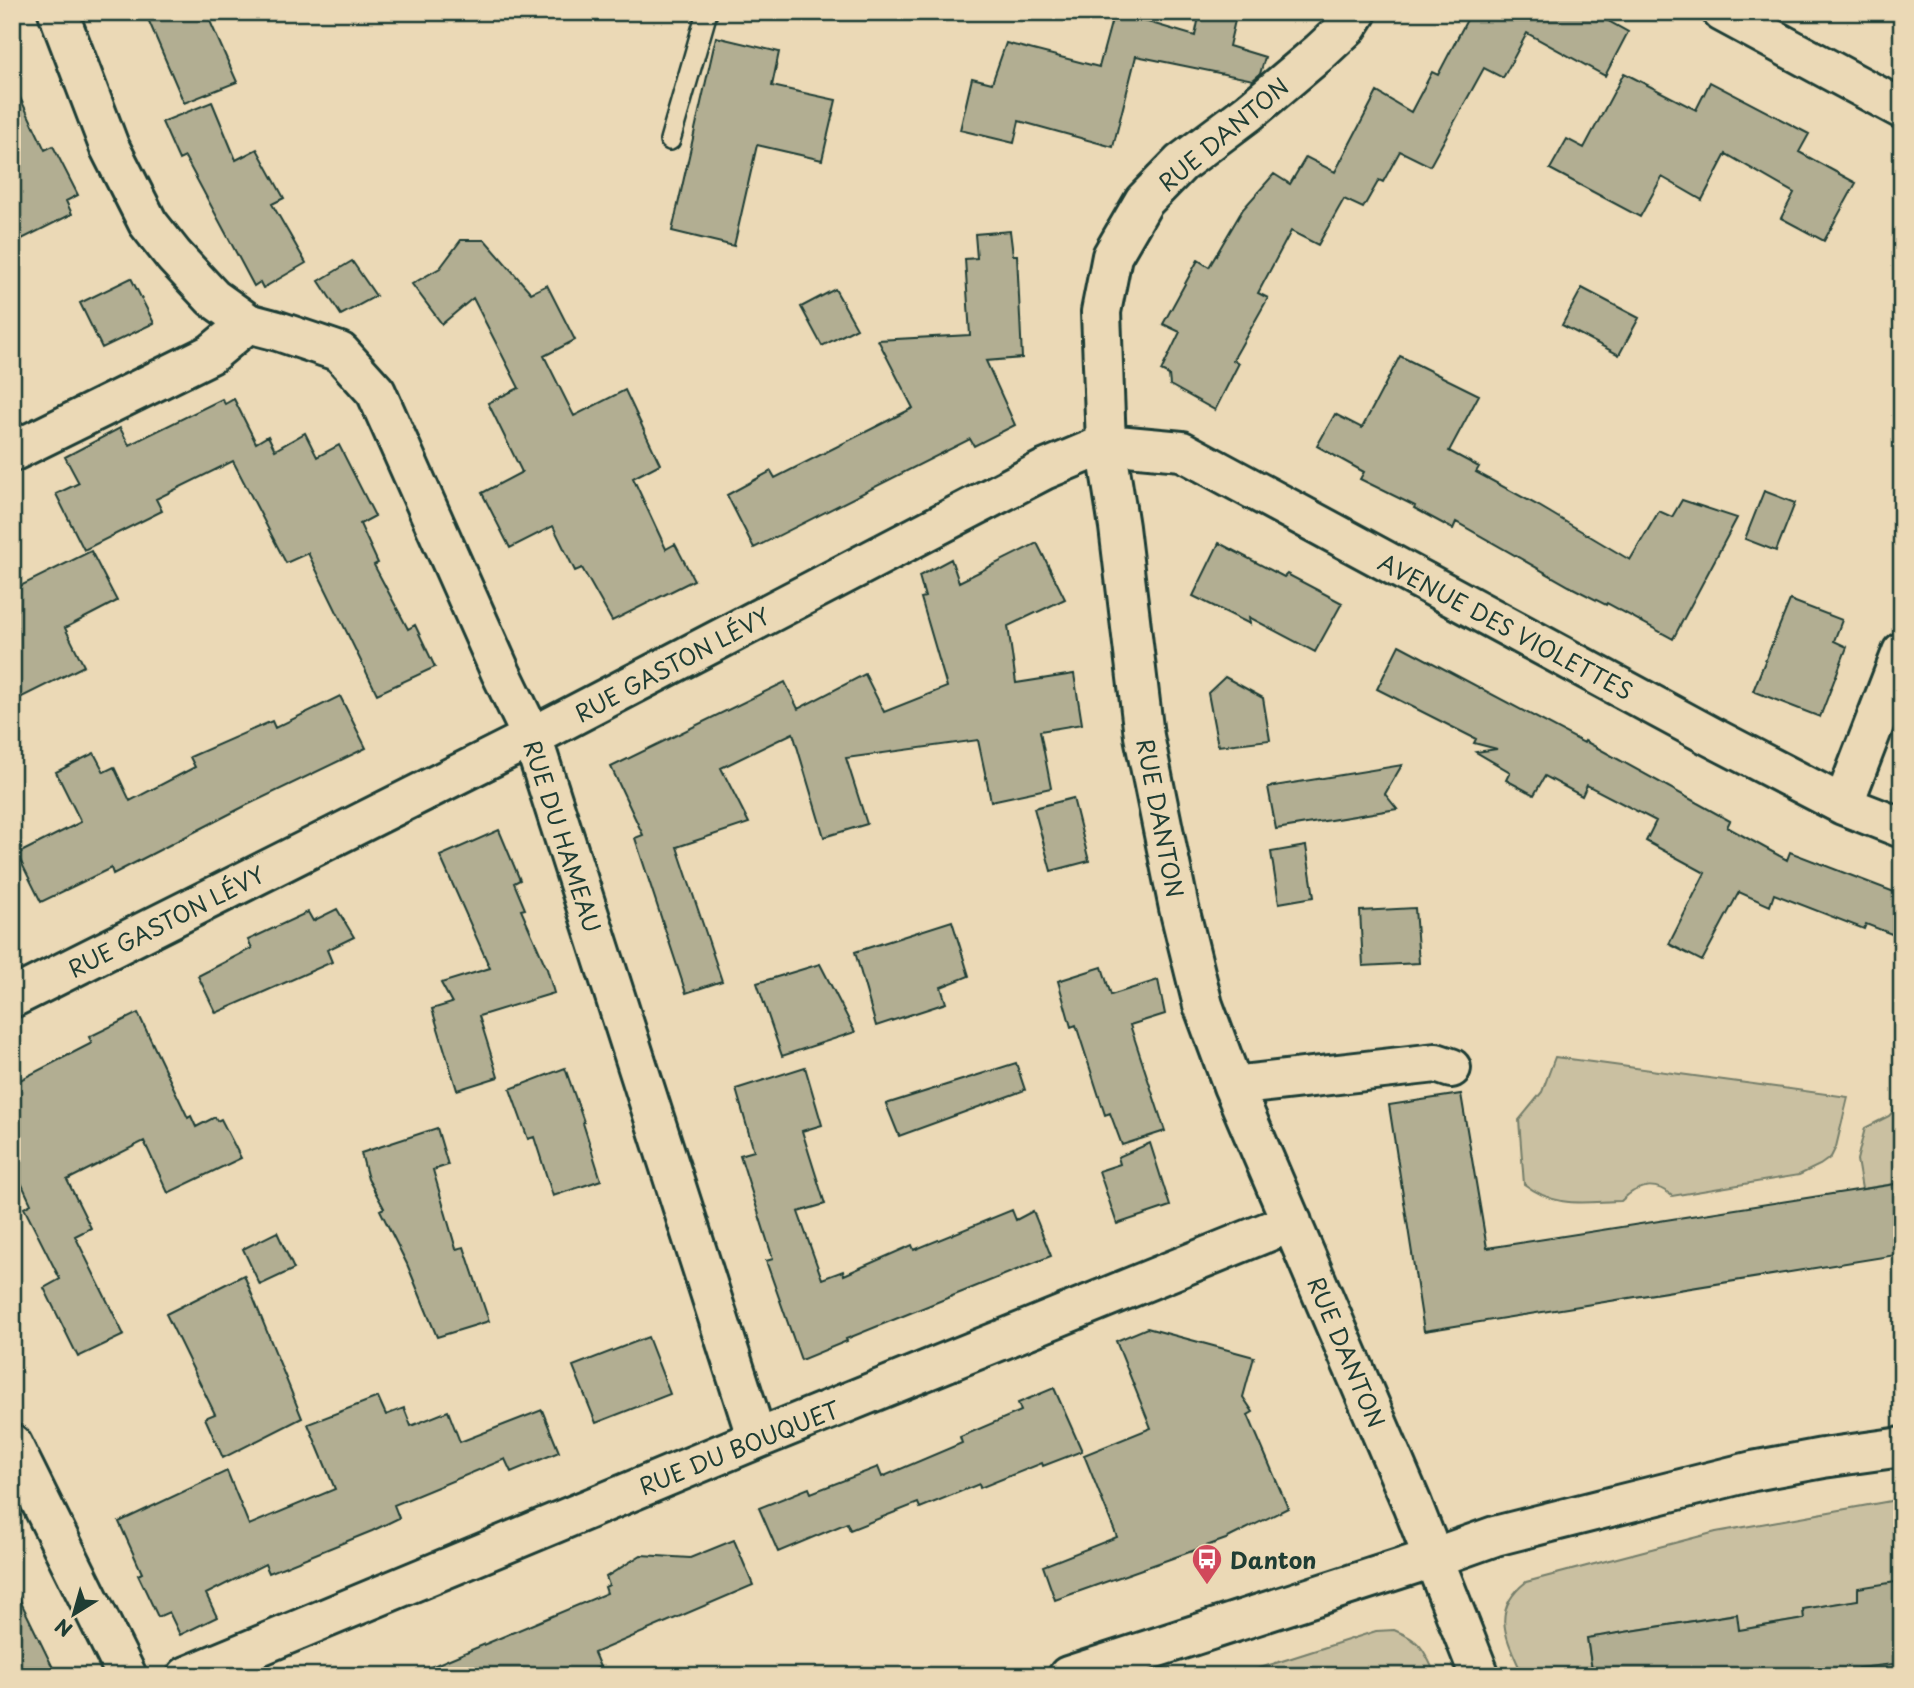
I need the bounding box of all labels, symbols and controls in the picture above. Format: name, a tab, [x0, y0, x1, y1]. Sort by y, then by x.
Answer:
street label: RUE DANTON	[1150, 69, 1296, 199]
street label: AVENUE DES VIOLETTES	[1373, 544, 1639, 708]
street label: RUE GASTON LÉVY	[568, 598, 776, 730]
street label: RUE DU HAMEAU	[515, 735, 611, 937]
street label: RUE DANTON	[1128, 736, 1194, 900]
street label: RUE GASTON LÉVY	[62, 856, 270, 986]
street label: RUE DANTON	[1299, 1271, 1395, 1433]
street label: RUE DU BOUQUET	[633, 1391, 845, 1503]
bus stop icon: Danton	[1190, 1542, 1224, 1586]
place label: Danton	[1230, 1542, 1316, 1577]
north arrow	[38, 1580, 108, 1650]
text: N	[49, 1613, 78, 1644]

